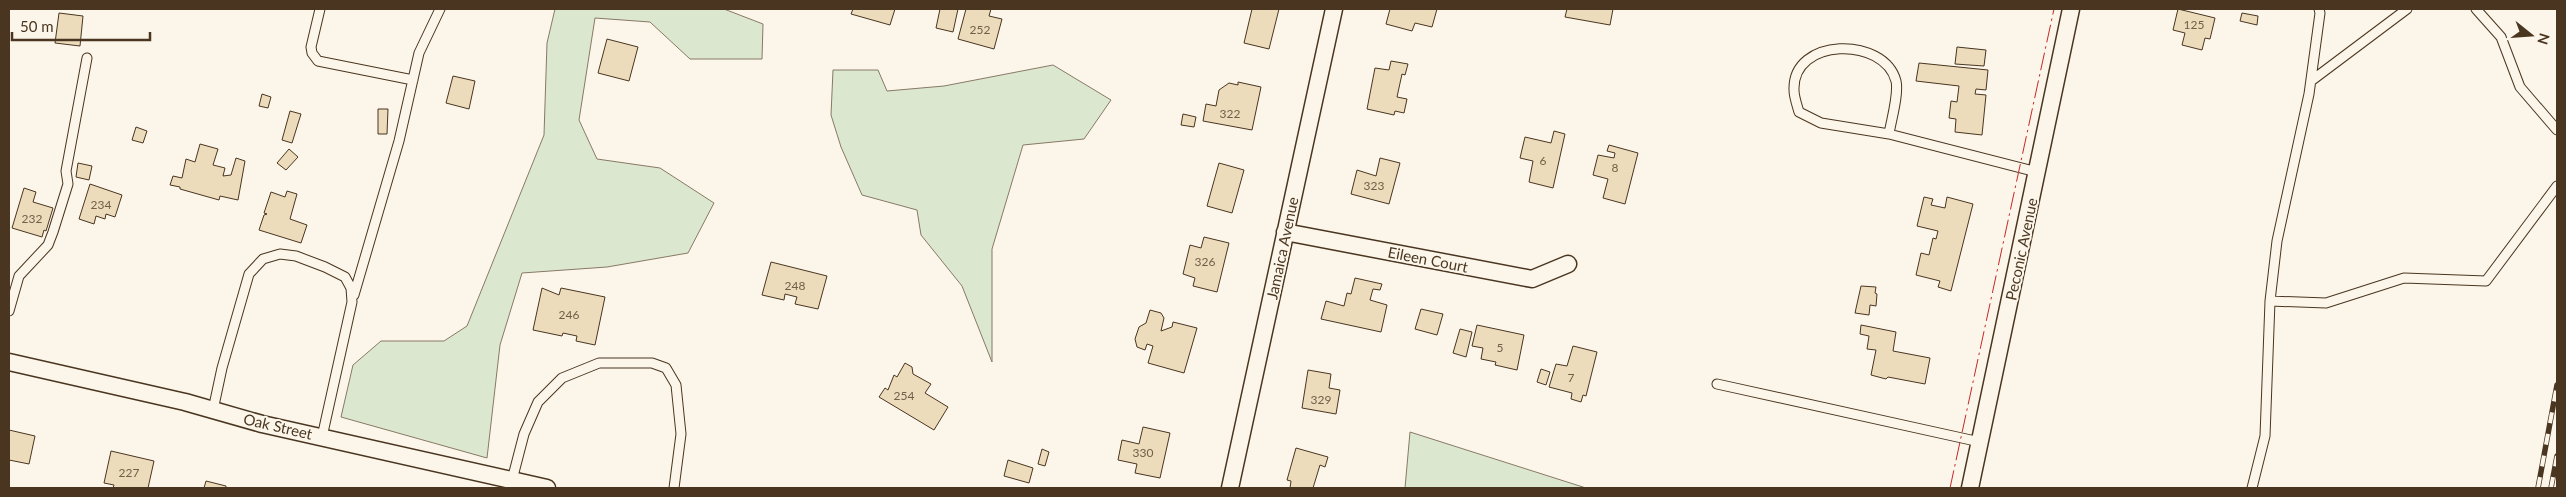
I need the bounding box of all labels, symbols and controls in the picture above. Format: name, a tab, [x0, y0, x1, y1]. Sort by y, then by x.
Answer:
scale bar	[12, 10, 150, 42]
north arrow	[2506, 10, 2556, 60]
text: 50 m	[20, 17, 54, 35]
house number: 125	[2184, 17, 2204, 32]
house number: 252	[970, 22, 990, 37]
text: N	[2534, 31, 2554, 47]
house number: 322	[1220, 106, 1240, 121]
house number: 6	[1540, 153, 1547, 168]
house number: 8	[1612, 160, 1619, 175]
house number: 323	[1364, 178, 1384, 193]
street label: Jamaica Avenue	[1262, 195, 1302, 301]
street label: Peconic Avenue	[2001, 196, 2041, 302]
house number: 234	[91, 197, 111, 212]
house number: 232	[22, 211, 42, 226]
street label: Eileen Court	[1386, 242, 1470, 276]
house number: 326	[1195, 254, 1215, 269]
house number: 248	[785, 278, 805, 293]
house number: 246	[559, 307, 579, 322]
house number: 5	[1497, 340, 1504, 355]
house number: 7	[1568, 370, 1575, 385]
house number: 254	[894, 388, 914, 403]
house number: 329	[1311, 392, 1331, 407]
street label: Oak Street	[242, 409, 315, 443]
house number: 330	[1133, 445, 1153, 460]
house number: 227	[119, 465, 139, 480]

